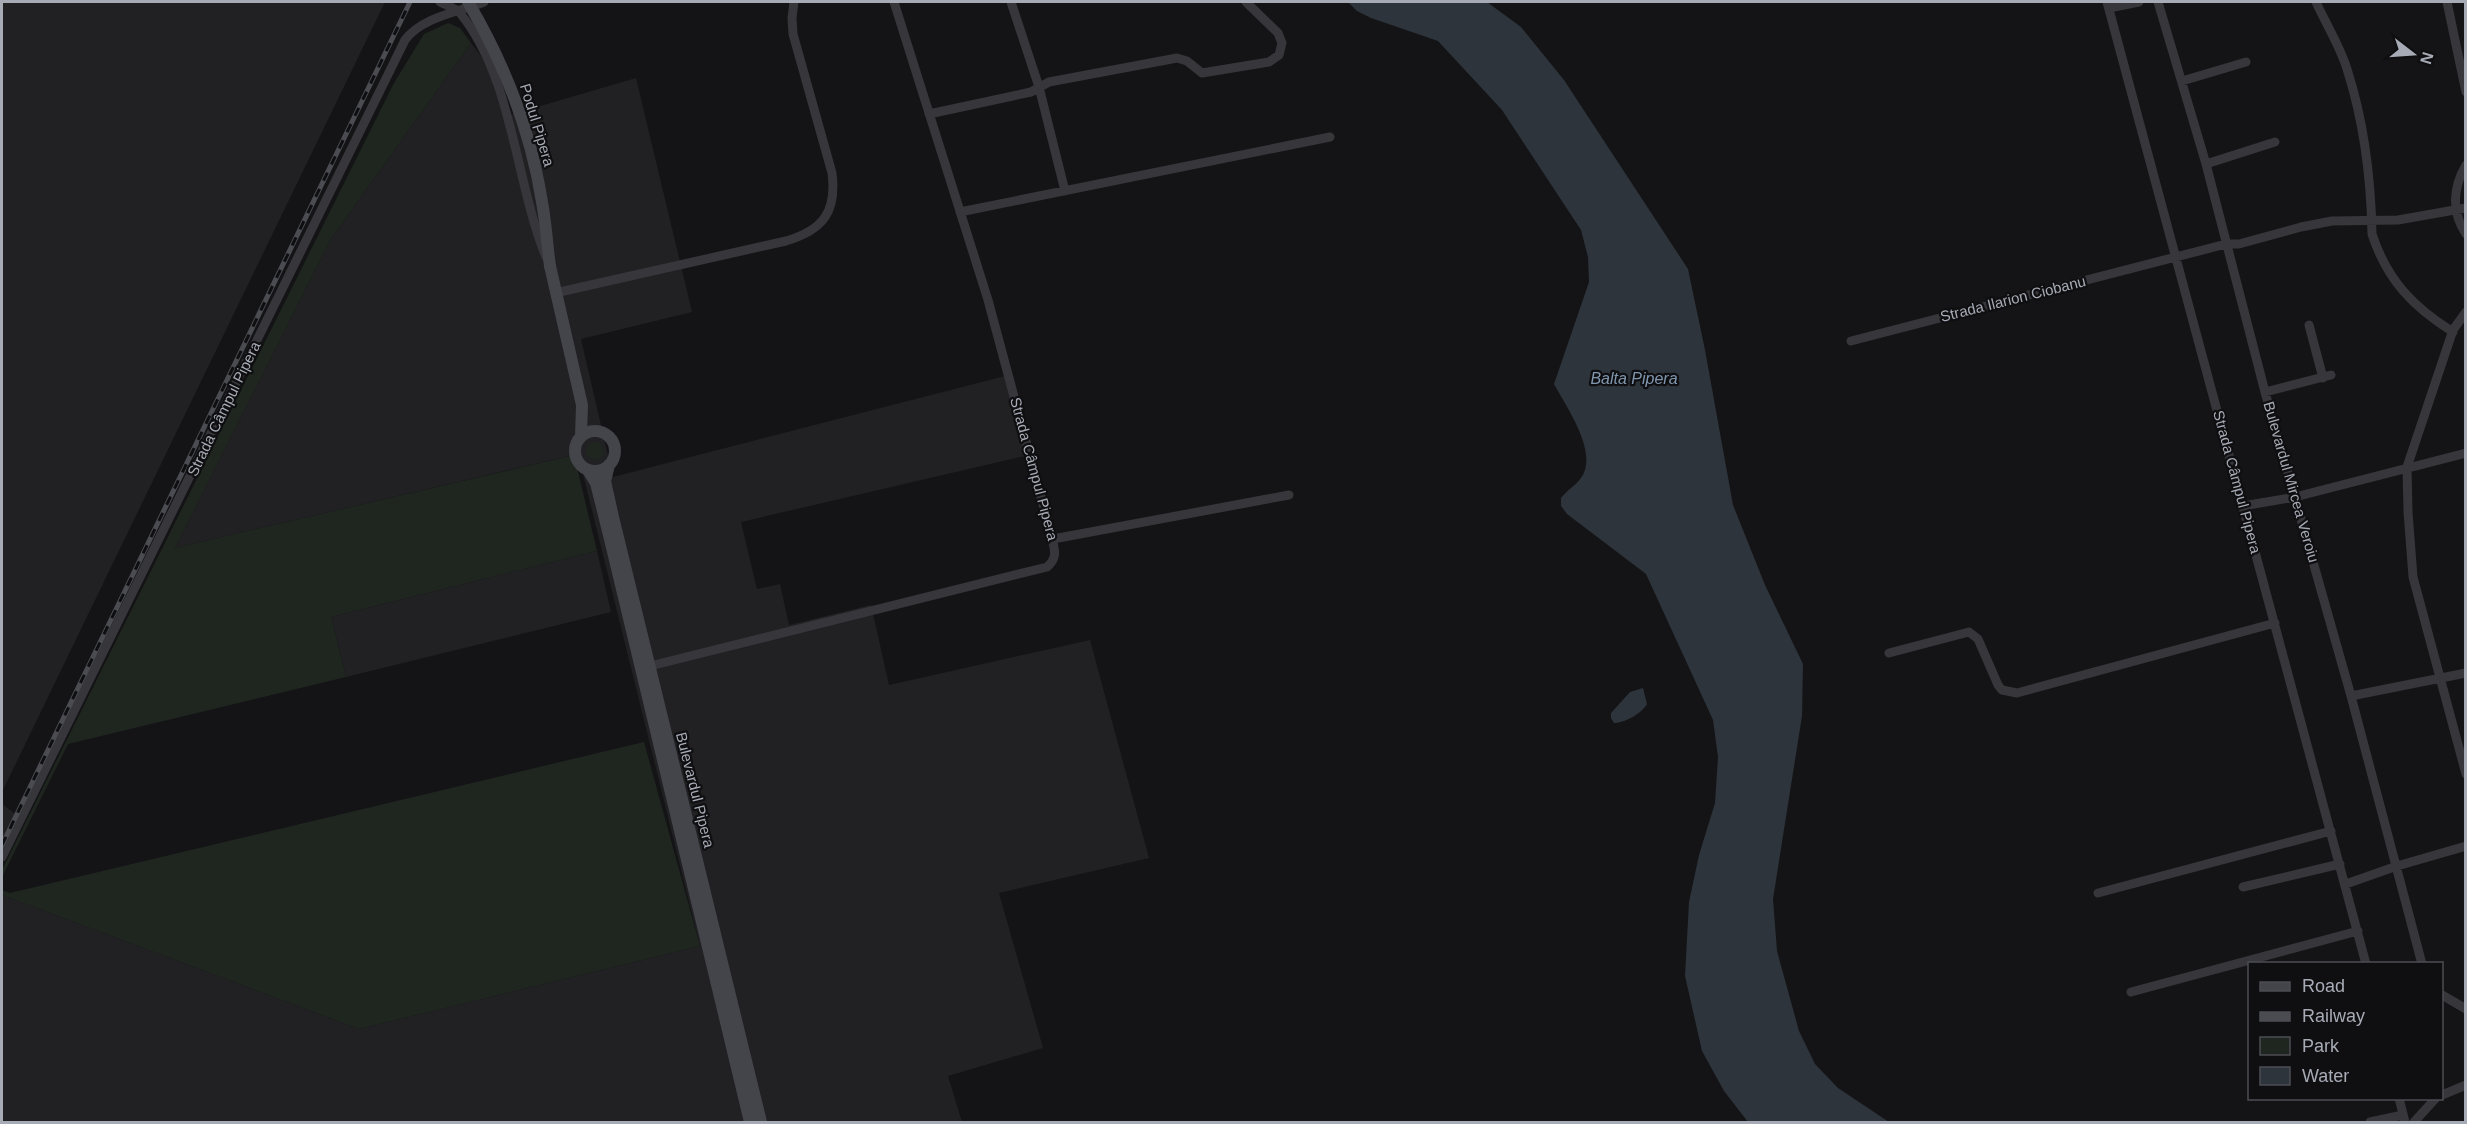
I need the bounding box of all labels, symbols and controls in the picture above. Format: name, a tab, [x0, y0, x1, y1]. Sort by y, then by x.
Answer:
north arrow	[2383, 24, 2443, 84]
text: N	[2417, 50, 2437, 66]
street label: Podul Pipera	[517, 81, 558, 169]
street label: Strada Ilarion Ciobanu	[1938, 272, 2087, 325]
street label: Strada Câmpul Pipera	[184, 338, 264, 479]
water label: Balta Pipera	[1590, 370, 1678, 387]
street label: Strada Câmpul Pipera	[1007, 395, 1062, 543]
street label: Bulevardul Mircea Veroiu	[2260, 399, 2323, 564]
street label: Strada Câmpul Pipera	[2210, 408, 2265, 556]
street label: Bulevardul Pipera	[673, 730, 718, 850]
legend	[2248, 962, 2443, 1100]
text: Road	[2302, 976, 2345, 996]
text: Railway	[2302, 1006, 2365, 1026]
text: Park	[2302, 1036, 2340, 1056]
text: Water	[2302, 1066, 2349, 1086]

